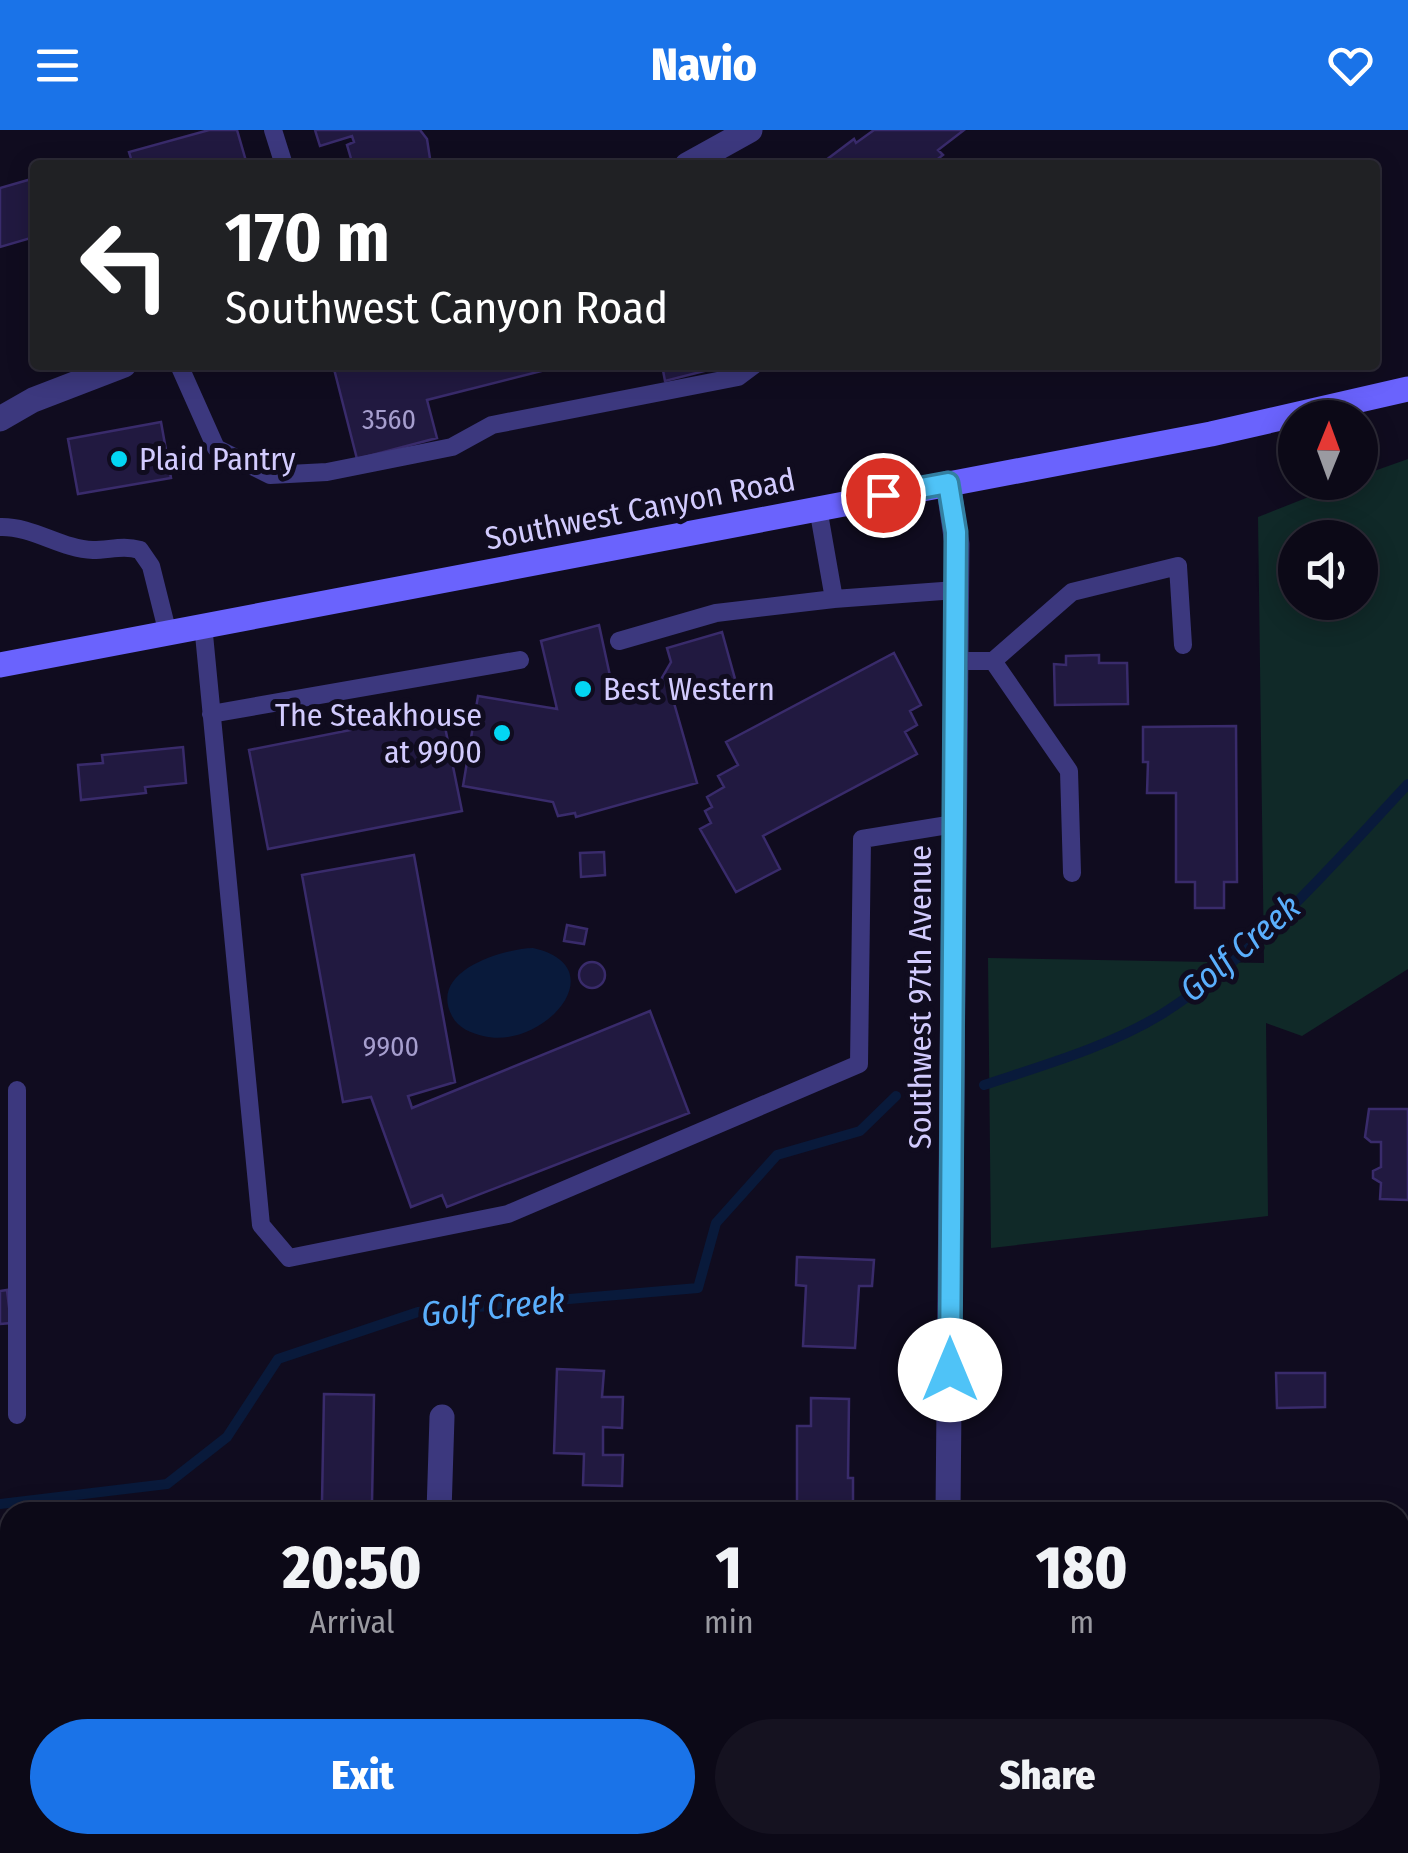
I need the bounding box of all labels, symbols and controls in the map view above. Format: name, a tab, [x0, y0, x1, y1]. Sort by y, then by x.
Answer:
icon: menu	[30, 38, 85, 93]
text: Navio	[651, 38, 757, 92]
icon: heart	[1323, 38, 1378, 93]
text: 170 m	[225, 196, 390, 280]
icon: left	[60, 200, 190, 330]
text: Southwest Canyon Road	[225, 281, 668, 335]
north arrow	[1278, 400, 1378, 500]
map controls	[1278, 400, 1378, 620]
house number: 3560	[362, 403, 416, 436]
place label: Plaid Pantry	[139, 440, 296, 478]
marker: Plaid Pantry	[108, 448, 130, 470]
pin	[841, 453, 926, 538]
street label: Southwest Canyon Road	[482, 460, 798, 558]
icon: arrive	[856, 468, 911, 523]
button: sound	[1278, 520, 1378, 620]
place label: Best Western	[603, 670, 775, 708]
marker: Best Western	[572, 678, 594, 700]
place label: The Steakhouse at 9900	[275, 696, 482, 771]
marker: The Steakhouse at 9900	[491, 722, 513, 744]
street label: Southwest 97th Avenue	[901, 845, 939, 1149]
water label: Golf Creek	[1171, 885, 1309, 1011]
house number: 9900	[363, 1030, 419, 1063]
water label: Golf Creek	[419, 1279, 567, 1335]
position arrow	[898, 1318, 1002, 1422]
text: 20:50	[282, 1532, 422, 1604]
text: 1	[716, 1532, 742, 1604]
text: 180	[1036, 1532, 1128, 1604]
text: Arrival	[310, 1603, 394, 1641]
text: min	[704, 1603, 754, 1641]
text: m	[1069, 1603, 1094, 1641]
button: Exit	[30, 1719, 695, 1834]
button: Share	[715, 1719, 1380, 1834]

